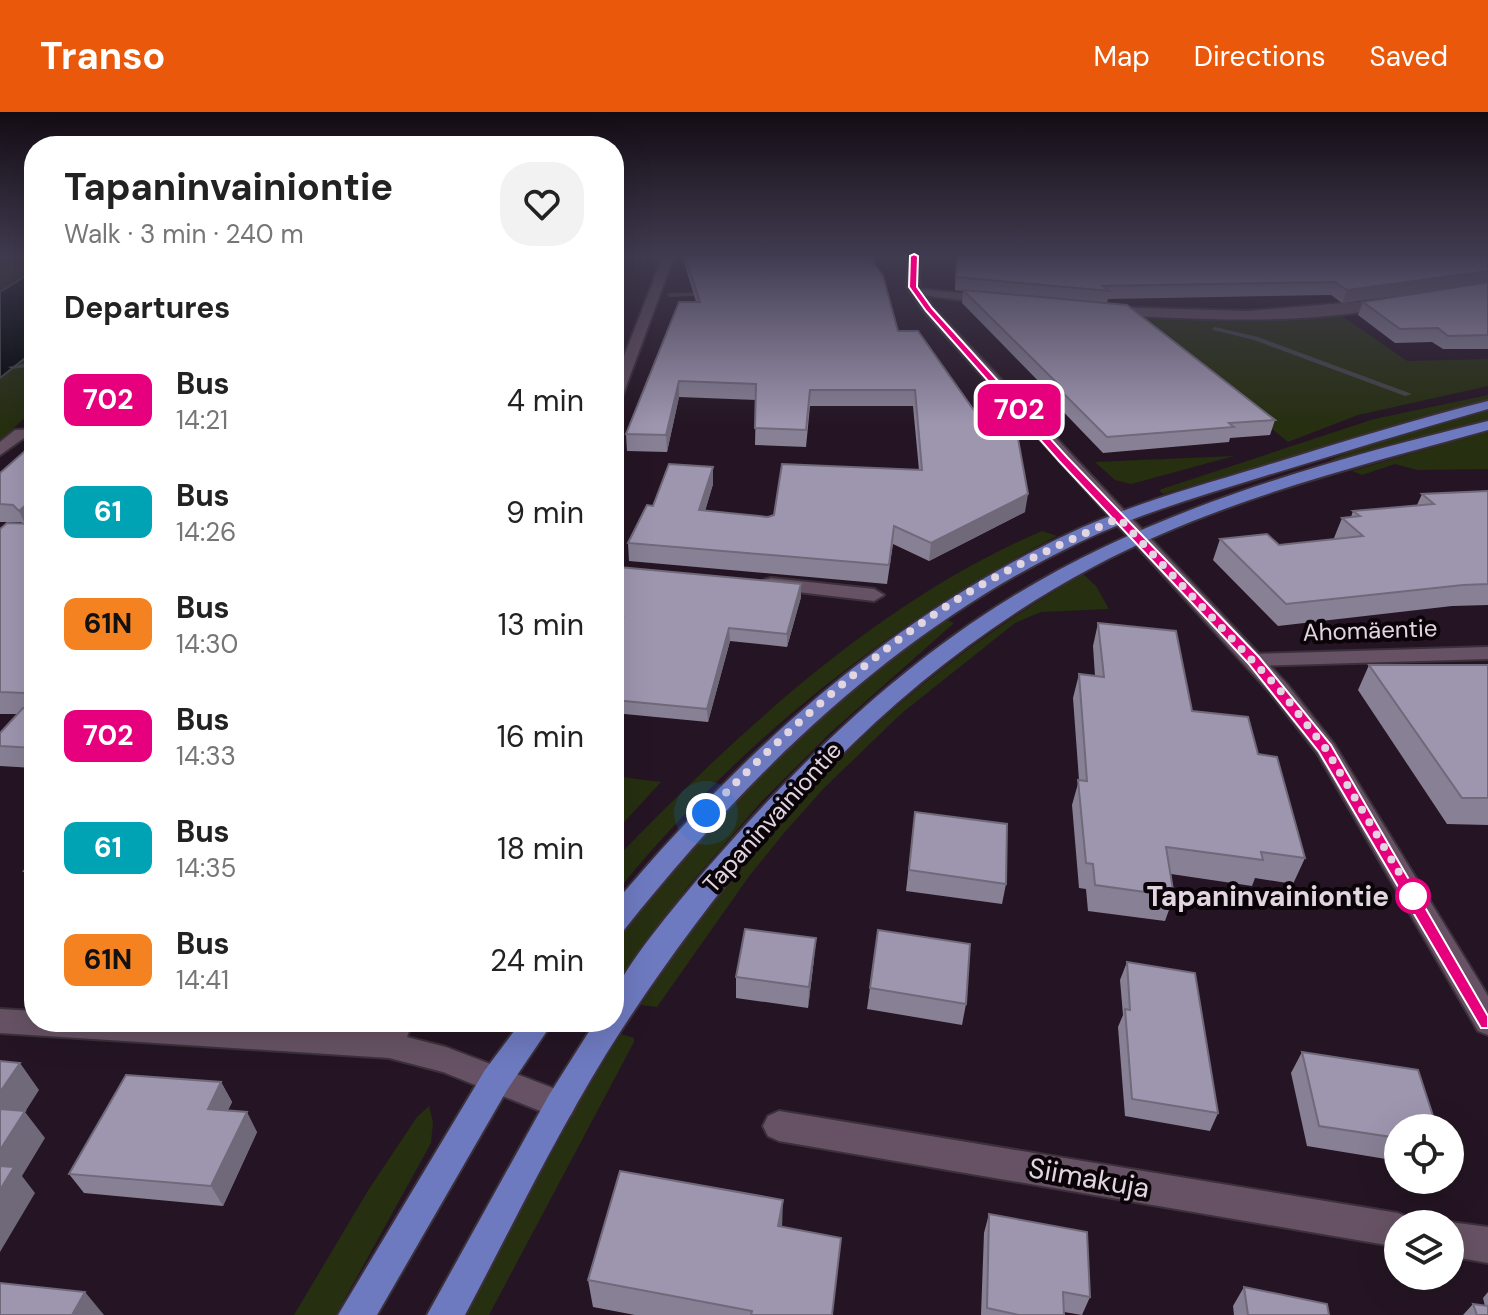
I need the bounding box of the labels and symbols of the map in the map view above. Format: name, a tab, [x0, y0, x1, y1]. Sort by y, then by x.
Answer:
line badge: 702	[973, 384, 1065, 436]
street label: Ahomäentie	[1302, 612, 1438, 648]
street label: Tapaninvainiontie	[696, 735, 848, 899]
your location	[686, 793, 726, 833]
place label: Tapaninvainiontie	[1146, 878, 1389, 915]
marker: Tapaninvainiontie	[1396, 879, 1430, 913]
street label: Siimakuja	[1026, 1149, 1152, 1207]

